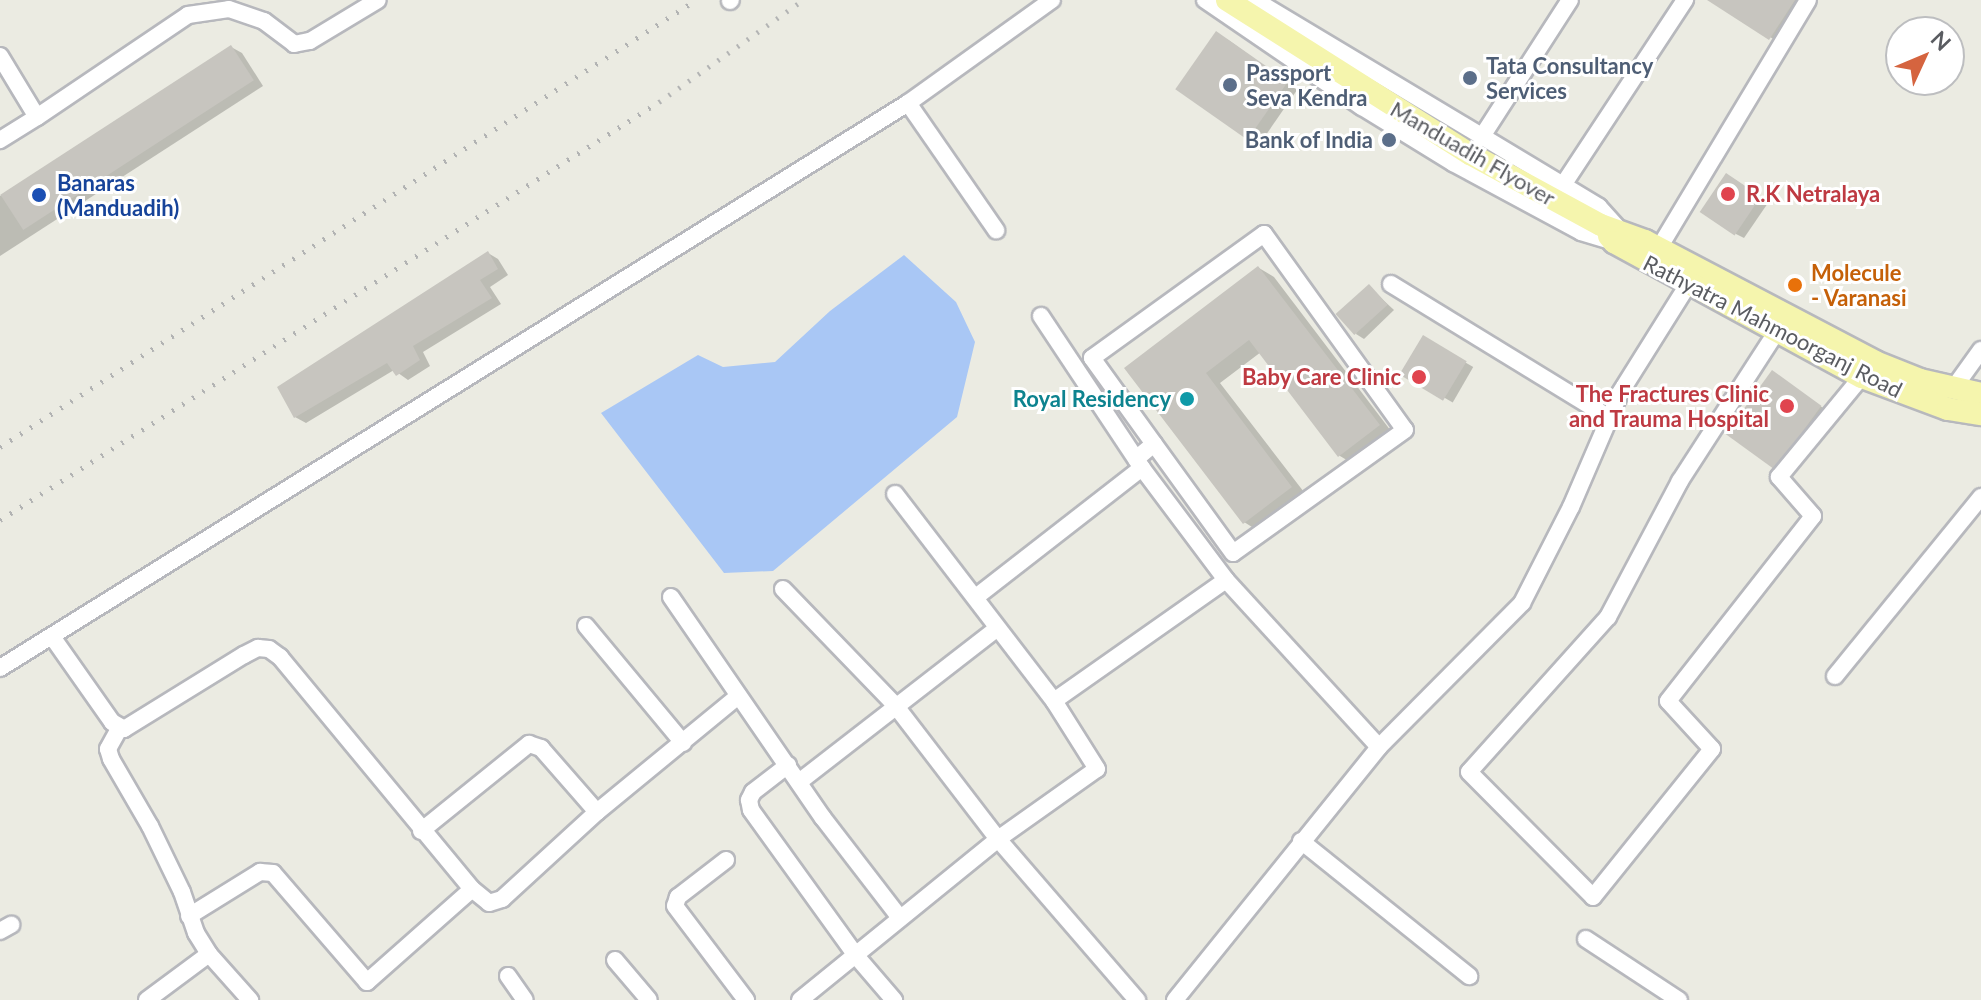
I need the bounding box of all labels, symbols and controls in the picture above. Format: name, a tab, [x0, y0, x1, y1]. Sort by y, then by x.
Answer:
north arrow	[1885, 16, 1965, 96]
text: N	[1926, 25, 1957, 56]
place label: Tata Consultancy Services	[1486, 52, 1653, 104]
place label: Passport Seva Kendra	[1246, 59, 1367, 110]
marker: Tata Consultancy Services	[1461, 69, 1479, 87]
marker: Passport Seva Kendra	[1221, 76, 1239, 94]
street label: Manduadih Flyover	[1386, 95, 1560, 211]
place label: Bank of India	[1244, 127, 1373, 153]
marker: Bank of India	[1380, 131, 1398, 149]
place label: Banaras (Manduadih)	[57, 169, 179, 220]
place label: R.K Netralaya	[1746, 181, 1880, 207]
marker: R.K Netralaya	[1717, 183, 1739, 205]
marker: Banaras (Manduadih)	[28, 184, 50, 206]
street label: Rathyatra Mahmoorganj Road	[1639, 249, 1907, 403]
place label: Molecule - Varanasi	[1811, 259, 1907, 310]
marker: Molecule - Varanasi	[1786, 276, 1804, 294]
place label: Baby Care Clinic	[1242, 364, 1401, 390]
marker: Baby Care Clinic	[1408, 366, 1430, 388]
place label: The Fractures Clinic and Trauma Hospital	[1568, 380, 1769, 432]
place label: Royal Residency	[1013, 386, 1171, 412]
marker: Royal Residency	[1178, 390, 1196, 408]
marker: The Fractures Clinic and Trauma Hospital	[1776, 395, 1798, 417]

